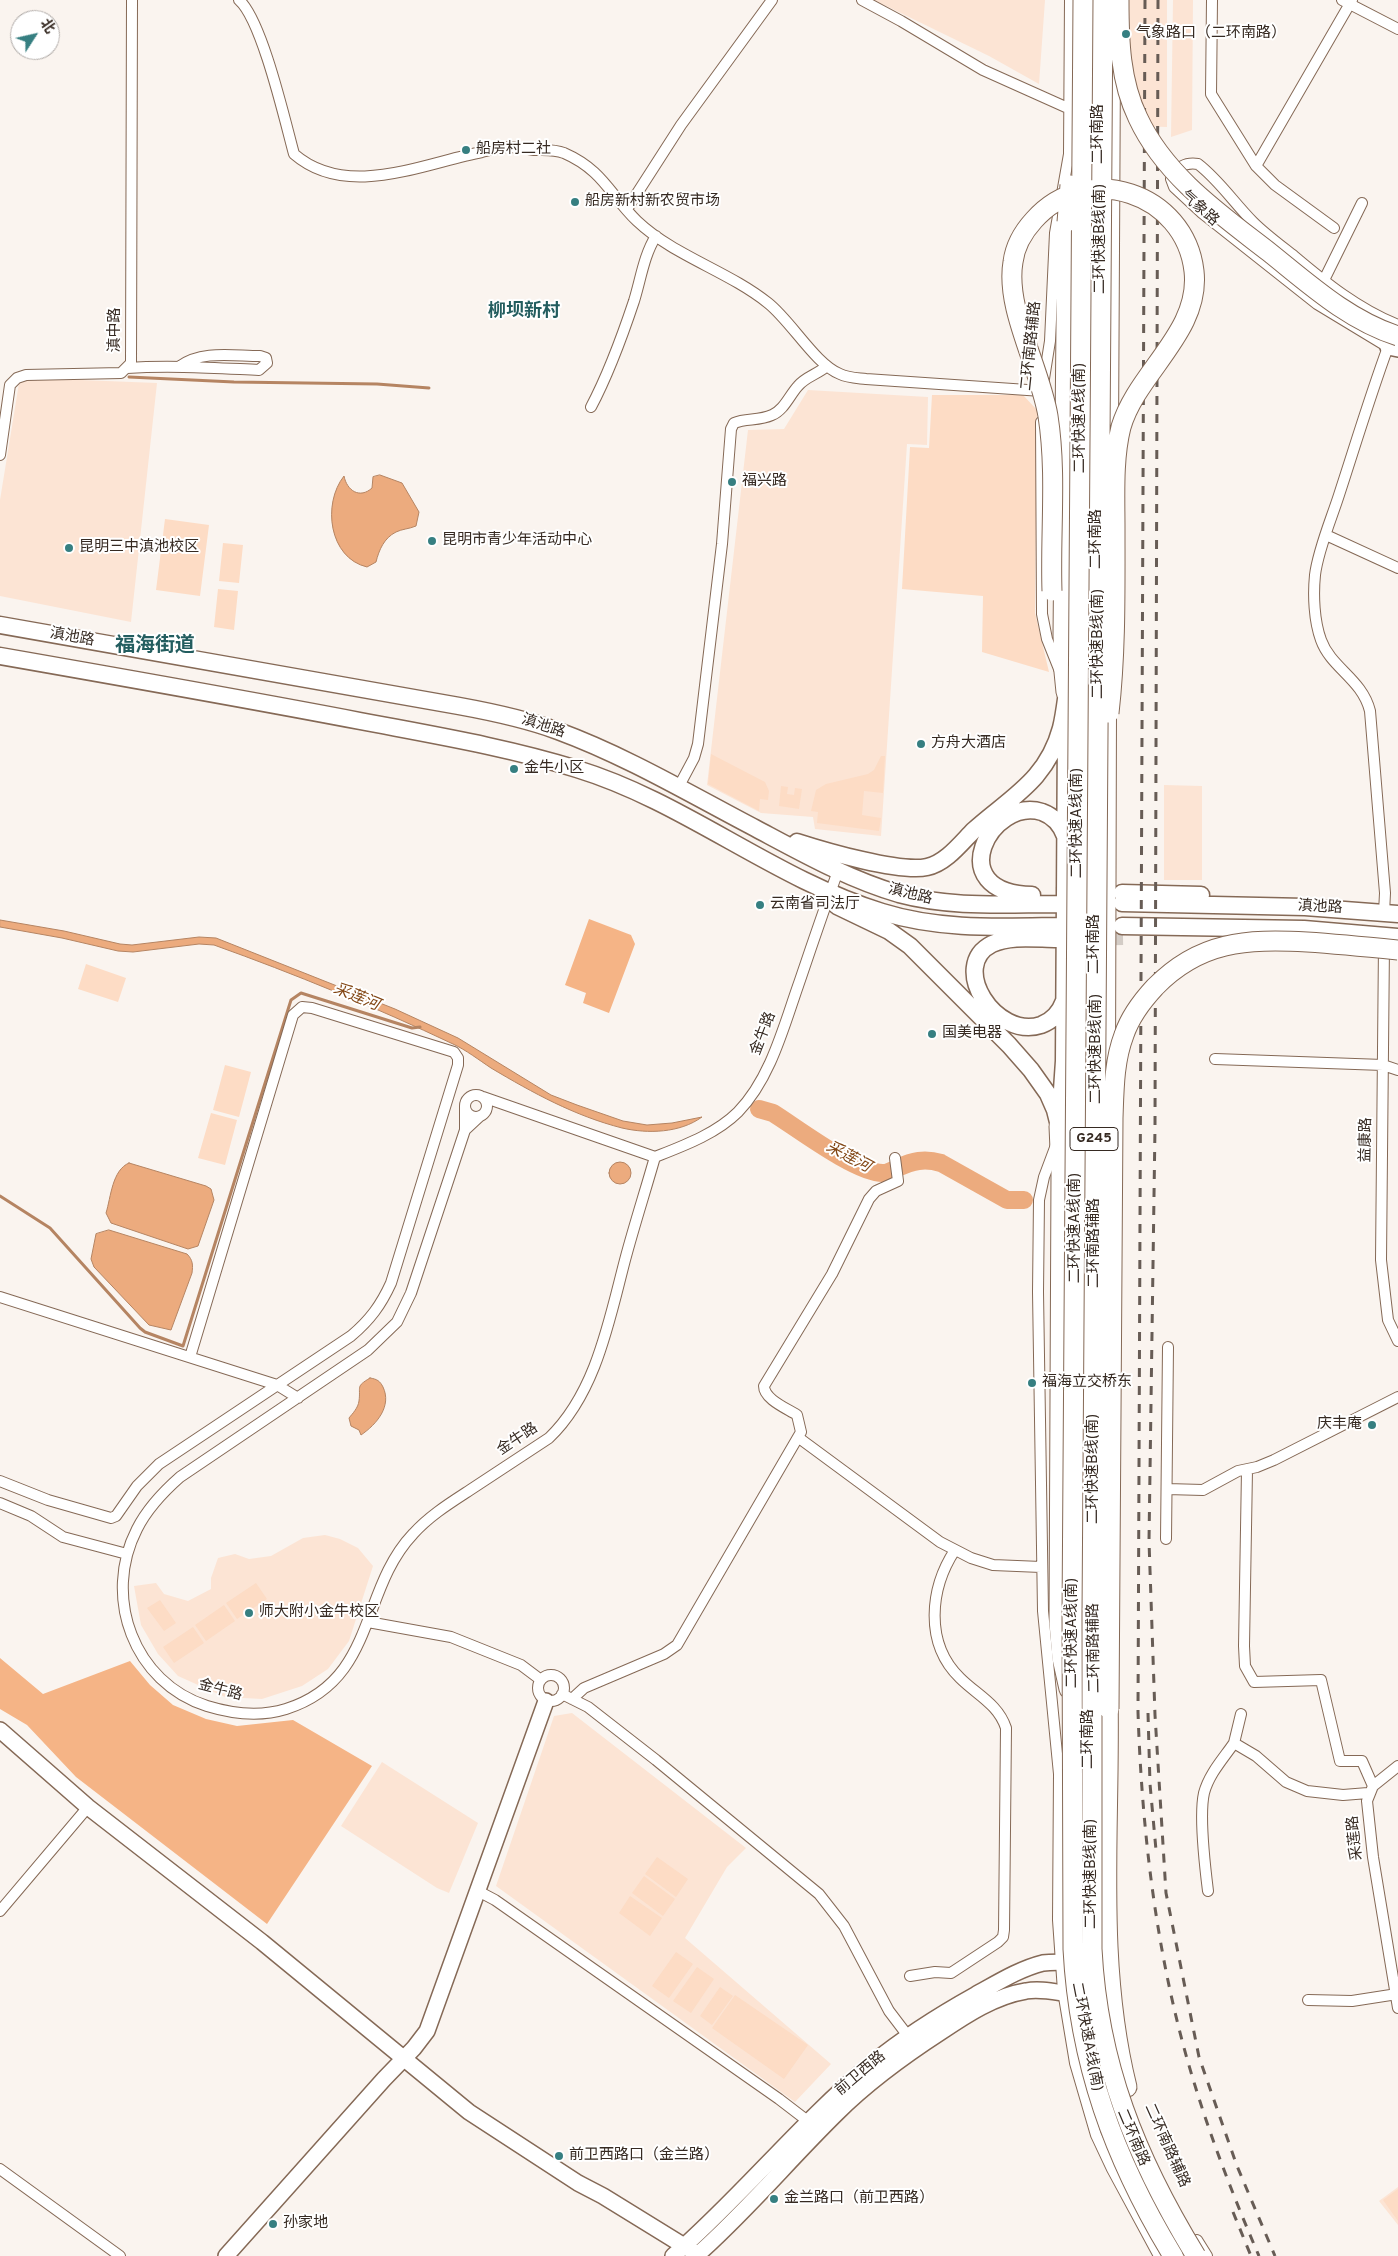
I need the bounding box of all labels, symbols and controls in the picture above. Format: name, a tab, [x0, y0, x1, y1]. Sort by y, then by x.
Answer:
north arrow	[10, 10, 60, 60]
text: 北	[36, 16, 58, 37]
place label: 气象路口（二环南路）	[1136, 25, 1286, 43]
marker: 气象路口（二环南路）	[1120, 28, 1132, 40]
street label: 二环南路	[1090, 104, 1108, 164]
place label: 船房村二社	[476, 141, 551, 159]
marker: 船房村二社	[460, 144, 472, 156]
street label: 二环快速B线(南)	[1092, 184, 1110, 294]
street label: 气象路	[1176, 187, 1222, 231]
place label: 船房新村新农贸市场	[585, 193, 720, 211]
marker: 船房新村新农贸市场	[569, 196, 581, 208]
street label: 二环南路辅路	[1018, 300, 1046, 392]
district label: 柳坝新村	[488, 301, 560, 323]
street label: 滇中路	[107, 308, 125, 352]
street label: 二环快速A线(南)	[1072, 363, 1090, 473]
place label: 福兴路	[742, 473, 787, 491]
marker: 福兴路	[726, 476, 738, 488]
street label: 二环南路	[1088, 509, 1106, 569]
place label: 昆明市青少年活动中心	[442, 532, 592, 550]
marker: 昆明市青少年活动中心	[426, 535, 438, 547]
place label: 昆明三中滇池校区	[79, 539, 199, 557]
marker: 昆明三中滇池校区	[63, 542, 75, 554]
street label: 二环快速B线(南)	[1090, 589, 1108, 699]
street label: 滇池路	[48, 625, 96, 651]
district label: 福海街道	[115, 635, 195, 659]
street label: 滇池路	[519, 711, 567, 743]
place label: 方舟大酒店	[931, 735, 1006, 753]
marker: 方舟大酒店	[915, 738, 927, 750]
place label: 金牛小区	[524, 760, 584, 778]
marker: 金牛小区	[508, 763, 520, 775]
street label: 二环快速A线(南)	[1069, 768, 1087, 878]
street label: 滇池路	[886, 881, 934, 909]
place label: 云南省司法厅	[770, 896, 860, 914]
street label: 滇池路	[1297, 898, 1343, 918]
marker: 云南省司法厅	[754, 899, 766, 911]
street label: 二环南路	[1086, 914, 1104, 974]
water label: 采莲河	[330, 980, 382, 1016]
street label: 二环快速B线(南)	[1088, 994, 1106, 1104]
street label: 金牛路	[748, 1010, 780, 1058]
place label: 国美电器	[942, 1025, 1002, 1043]
marker: 国美电器	[926, 1028, 938, 1040]
street label: 益康路	[1358, 1117, 1376, 1163]
road number: G245	[1070, 1128, 1118, 1150]
water label: 采莲河	[822, 1138, 874, 1178]
street label: 二环快速A线(南)	[1067, 1173, 1085, 1283]
street label: 二环南路辅路	[1086, 1198, 1104, 1288]
place label: 福海立交桥东	[1042, 1374, 1132, 1392]
marker: 福海立交桥东	[1026, 1377, 1038, 1389]
street label: 二环快速B线(南)	[1085, 1414, 1103, 1524]
place label: 庆丰庵	[1317, 1416, 1362, 1434]
marker: 庆丰庵	[1366, 1419, 1378, 1431]
street label: 金牛路	[494, 1420, 542, 1460]
street label: 二环快速A线(南)	[1064, 1578, 1082, 1688]
street label: 二环南路辅路	[1085, 1603, 1105, 1693]
place label: 师大附小金牛校区	[259, 1604, 379, 1622]
marker: 师大附小金牛校区	[243, 1607, 255, 1619]
street label: 金牛路	[196, 1676, 244, 1706]
street label: 二环南路	[1080, 1709, 1098, 1769]
street label: 采莲路	[1345, 1815, 1367, 1861]
street label: 二环快速B线(南)	[1083, 1819, 1101, 1929]
street label: 二环快速A线(南)	[1067, 1981, 1105, 2093]
street label: 前卫西路	[832, 2048, 890, 2100]
street label: 二环南路辅路	[1139, 2101, 1193, 2191]
street label: 二环南路	[1112, 2107, 1152, 2169]
place label: 前卫西路口（金兰路）	[569, 2147, 719, 2165]
marker: 前卫西路口（金兰路）	[553, 2150, 565, 2162]
place label: 金兰路口（前卫西路）	[784, 2190, 934, 2208]
marker: 金兰路口（前卫西路）	[768, 2193, 780, 2205]
place label: 孙家地	[283, 2215, 328, 2233]
marker: 孙家地	[267, 2218, 279, 2230]

